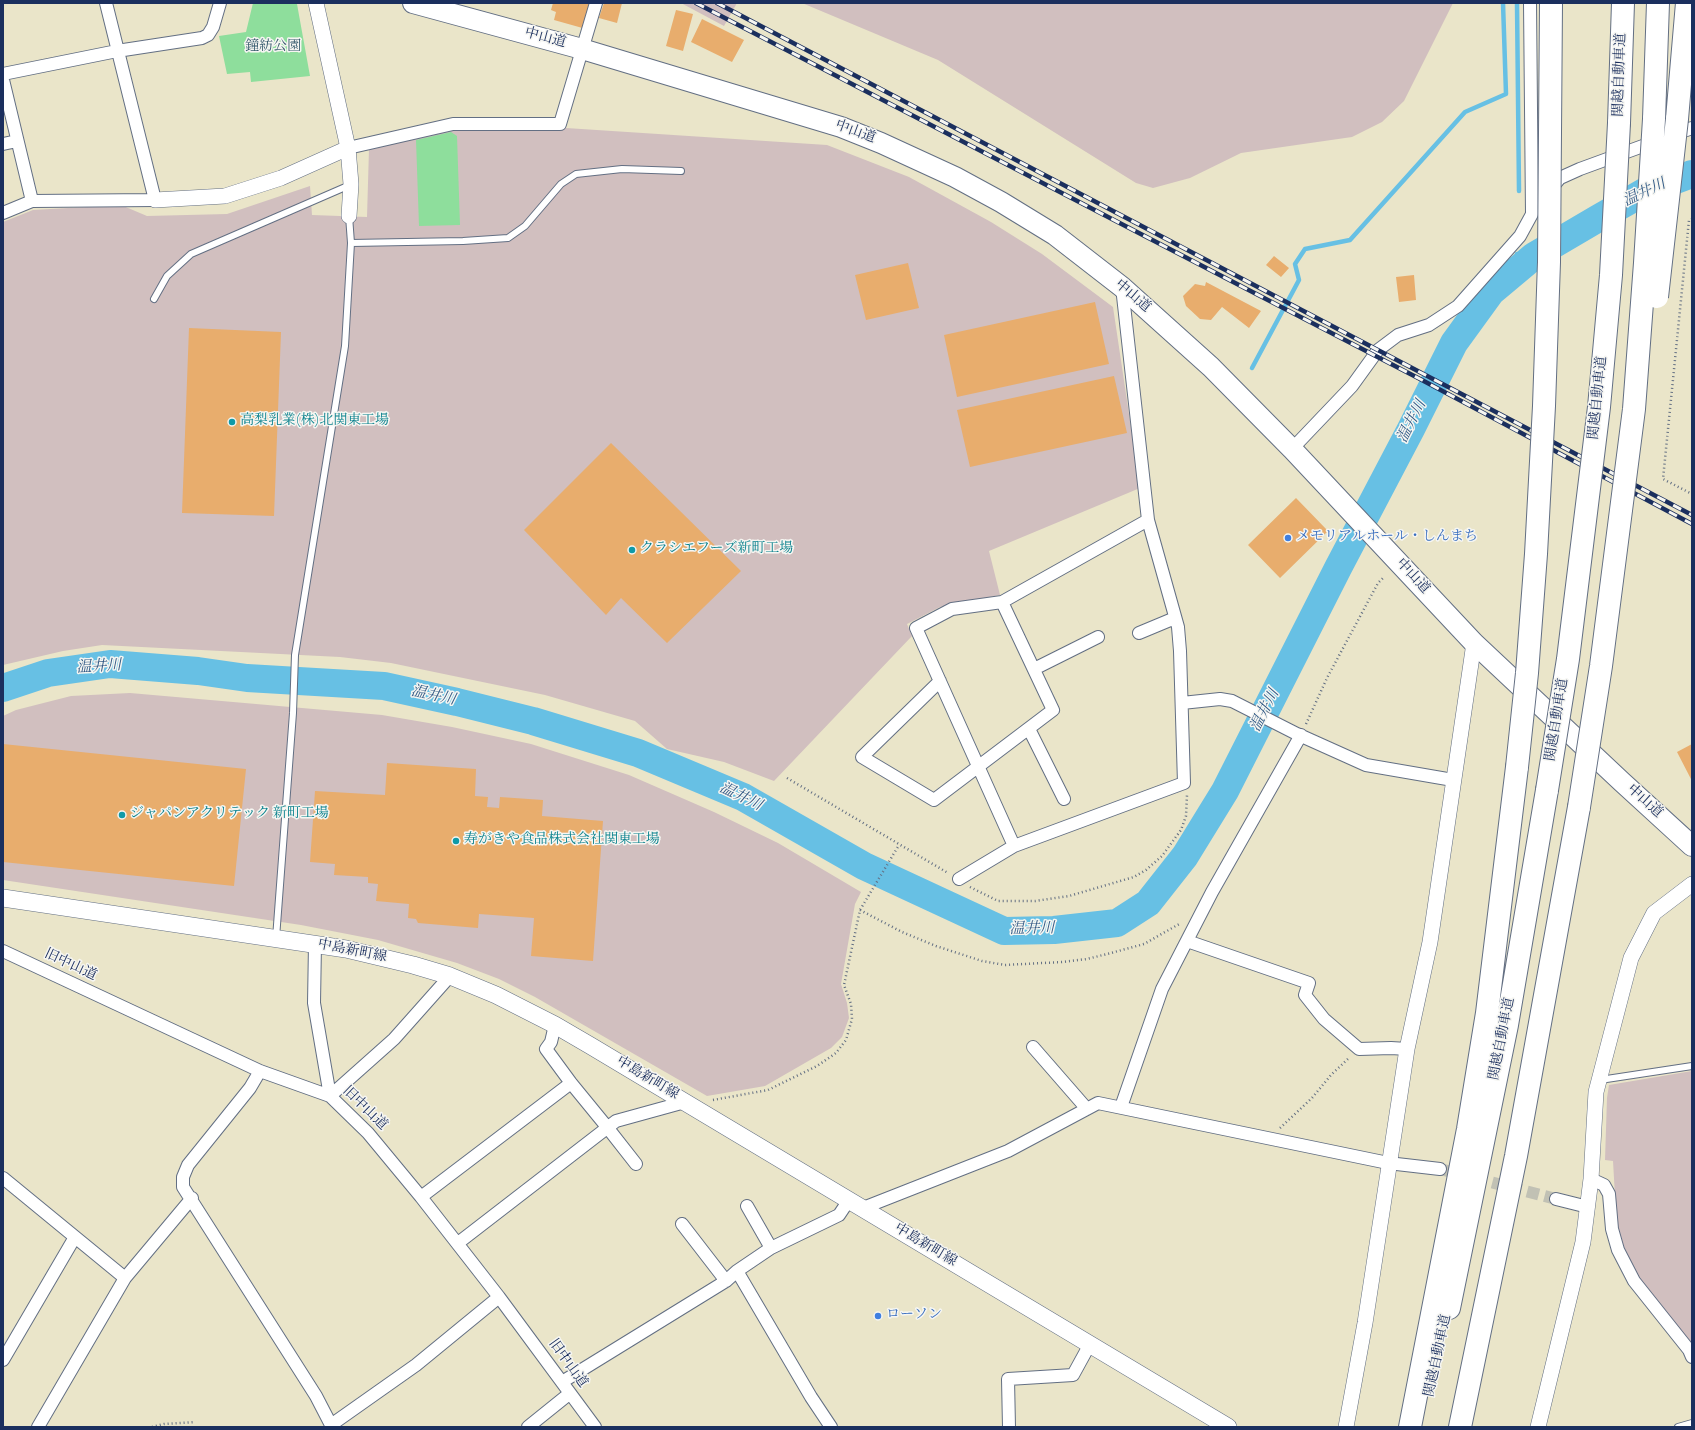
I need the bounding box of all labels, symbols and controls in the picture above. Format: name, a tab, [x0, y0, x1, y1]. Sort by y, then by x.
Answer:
street label: 中山道	[523, 25, 567, 53]
street label: 関越自動車道	[1611, 33, 1631, 117]
park label: 鐘紡公園	[245, 40, 301, 56]
street label: 中山道	[832, 118, 878, 148]
water label: 温井川	[1621, 176, 1669, 212]
street label: 中山道	[1111, 277, 1153, 317]
street label: 関越自動車道	[1586, 355, 1612, 441]
water label: 温井川	[1395, 398, 1431, 446]
place label: 高梨乳業(株)北関東工場	[240, 414, 389, 430]
marker: 高梨乳業(株)北関東工場	[227, 417, 237, 427]
place label: メモリアルホール・しんまち	[1296, 530, 1478, 546]
marker: メモリアルホール・しんまち	[1283, 533, 1293, 543]
place label: クラシエフーズ新町工場	[640, 542, 794, 558]
marker: クラシエフーズ新町工場	[627, 545, 637, 555]
street label: 中山道	[1392, 556, 1432, 598]
water label: 温井川	[76, 658, 122, 678]
street label: 関越自動車道	[1543, 677, 1573, 763]
water label: 温井川	[409, 684, 457, 710]
water label: 温井川	[1248, 687, 1284, 735]
water label: 温井川	[716, 780, 764, 816]
street label: 中山道	[1623, 782, 1665, 822]
place label: ジャパンアクリテック 新町工場	[130, 807, 329, 823]
marker: ジャパンアクリテック 新町工場	[117, 810, 127, 820]
place label: 寿がきや食品株式会社関東工場	[464, 833, 660, 849]
marker: 寿がきや食品株式会社関東工場	[451, 836, 461, 846]
water label: 温井川	[1009, 921, 1055, 939]
street label: 中島新町線	[316, 937, 388, 967]
street label: 旧中山道	[41, 947, 99, 985]
street label: 関越自動車道	[1487, 996, 1519, 1082]
street label: 中島新町線	[613, 1054, 681, 1104]
street label: 旧中山道	[338, 1084, 390, 1134]
street label: 中島新町線	[891, 1221, 959, 1271]
place label: ローソン	[886, 1308, 942, 1324]
marker: ローソン	[873, 1311, 883, 1321]
street label: 関越自動車道	[1422, 1313, 1456, 1399]
street label: 旧中山道	[544, 1336, 590, 1392]

